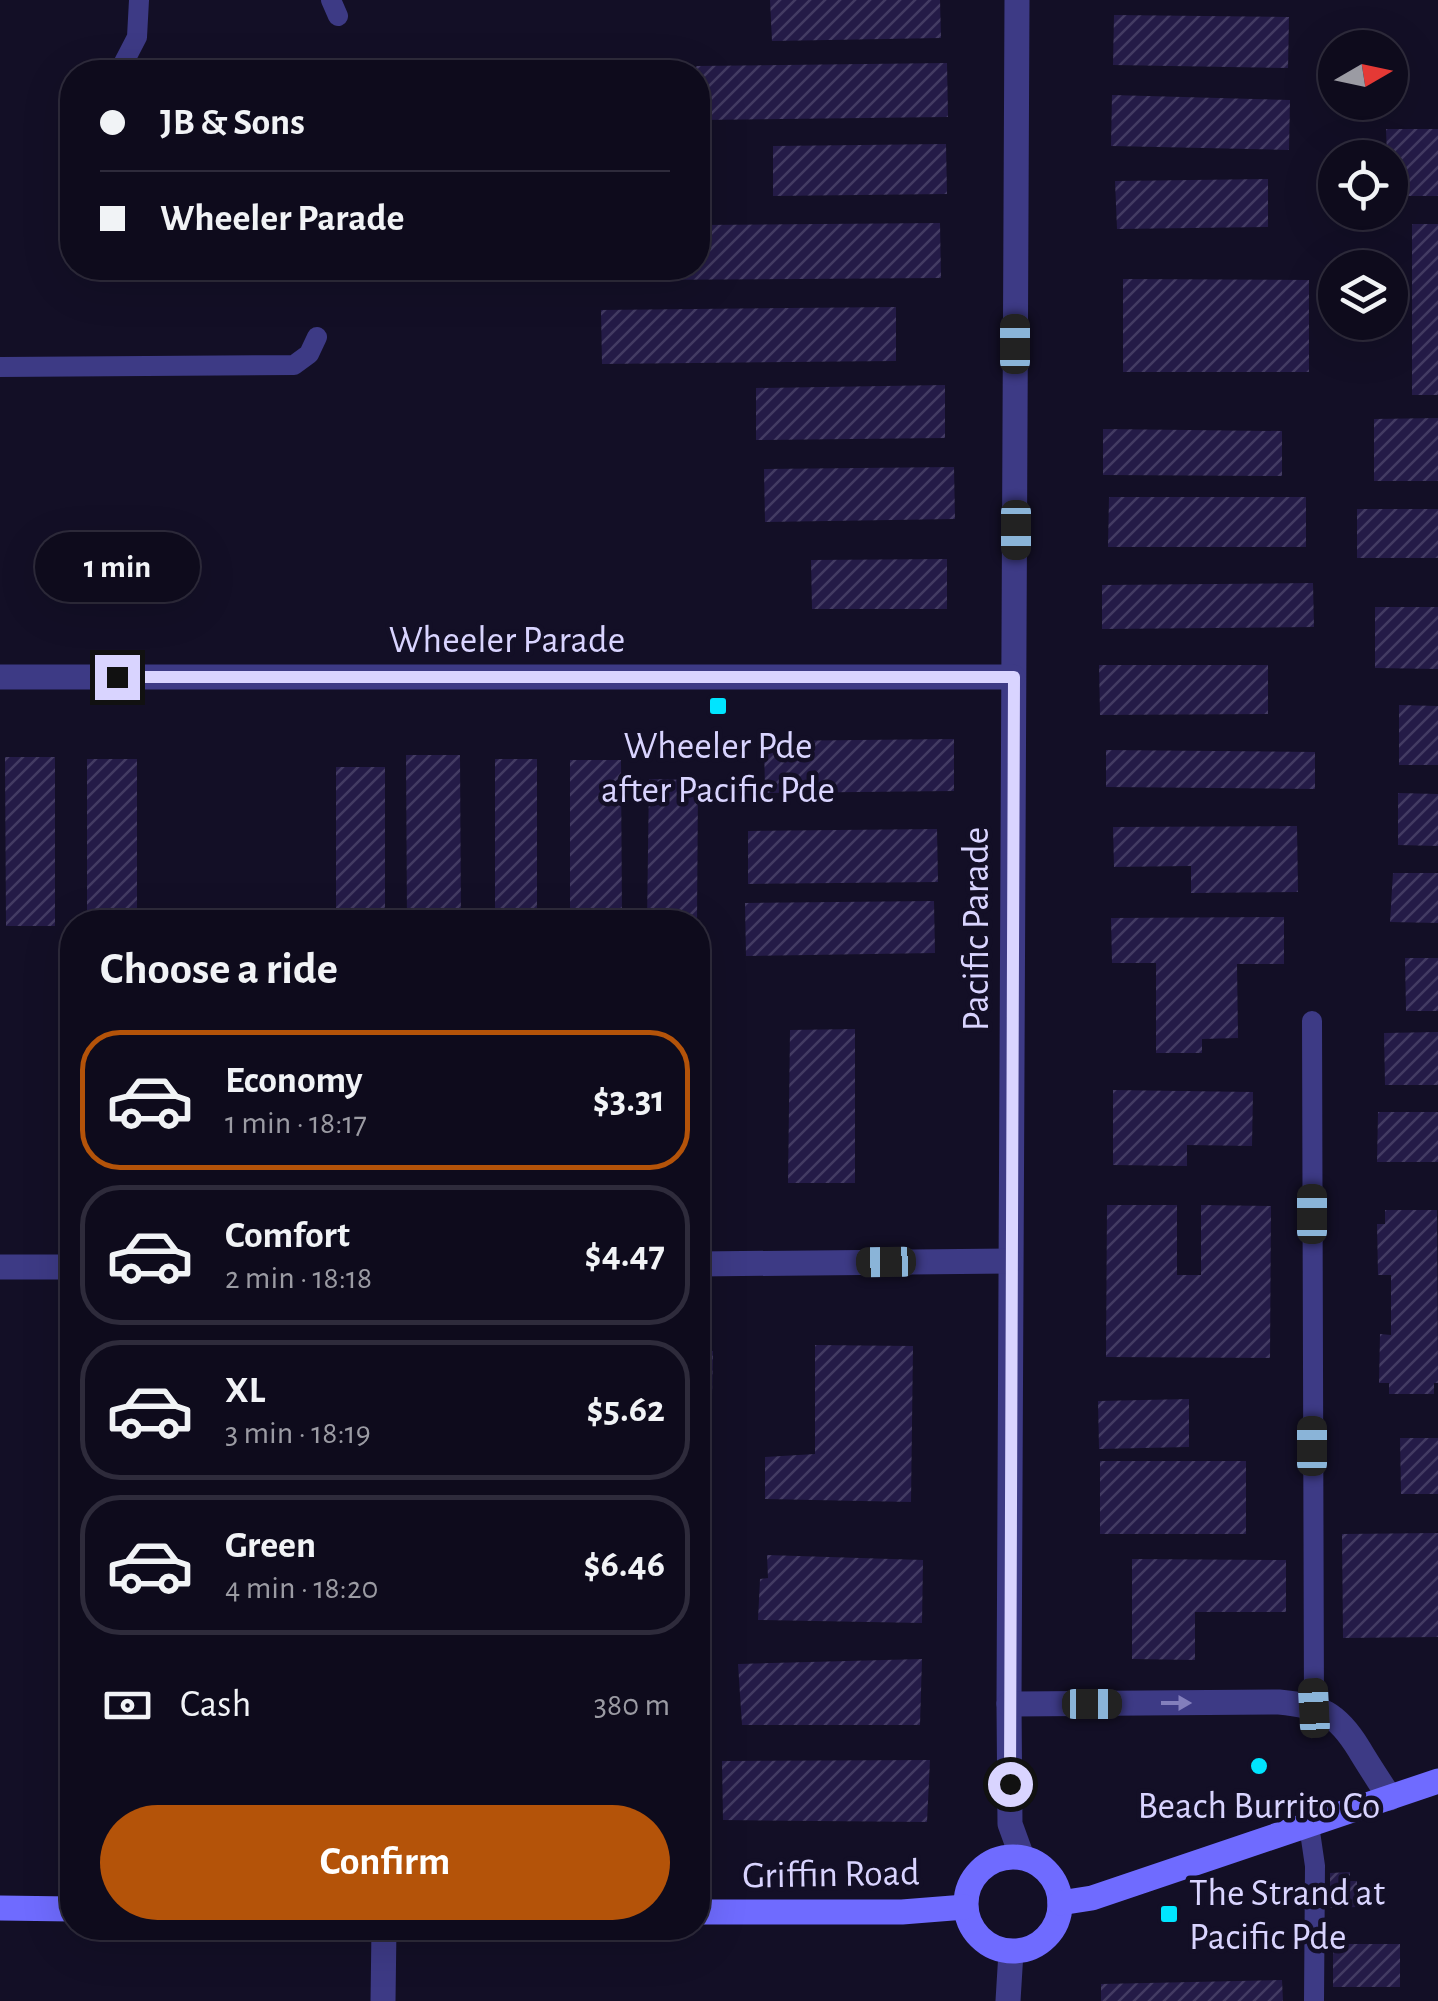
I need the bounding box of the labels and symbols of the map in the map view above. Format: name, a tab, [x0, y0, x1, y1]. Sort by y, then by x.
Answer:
north arrow	[1318, 30, 1408, 120]
car	[1000, 314, 1030, 374]
car	[1001, 500, 1031, 560]
callout: 1 min	[34, 532, 200, 602]
street label: Wheeler Parade	[389, 622, 625, 660]
route end	[95, 655, 140, 700]
marker: Wheeler Pde after Pacific Pde	[707, 695, 729, 717]
place label: Wheeler Pde after Pacific Pde	[601, 728, 835, 810]
street label: Pacific Parade	[958, 827, 996, 1031]
car	[1297, 1184, 1327, 1244]
car	[856, 1246, 916, 1278]
car	[1297, 1416, 1327, 1476]
car	[1297, 1677, 1331, 1739]
car	[1062, 1689, 1122, 1719]
one-way arrow	[1161, 1695, 1193, 1711]
marker: Beach Burrito Co	[1248, 1755, 1270, 1777]
route start	[988, 1762, 1033, 1807]
place label: Beach Burrito Co	[1137, 1788, 1381, 1826]
street label: Griffin Road	[742, 1854, 920, 1896]
place label: The Strand at Pacific Pde	[1189, 1875, 1385, 1957]
marker: The Strand at Pacific Pde	[1158, 1903, 1180, 1925]

